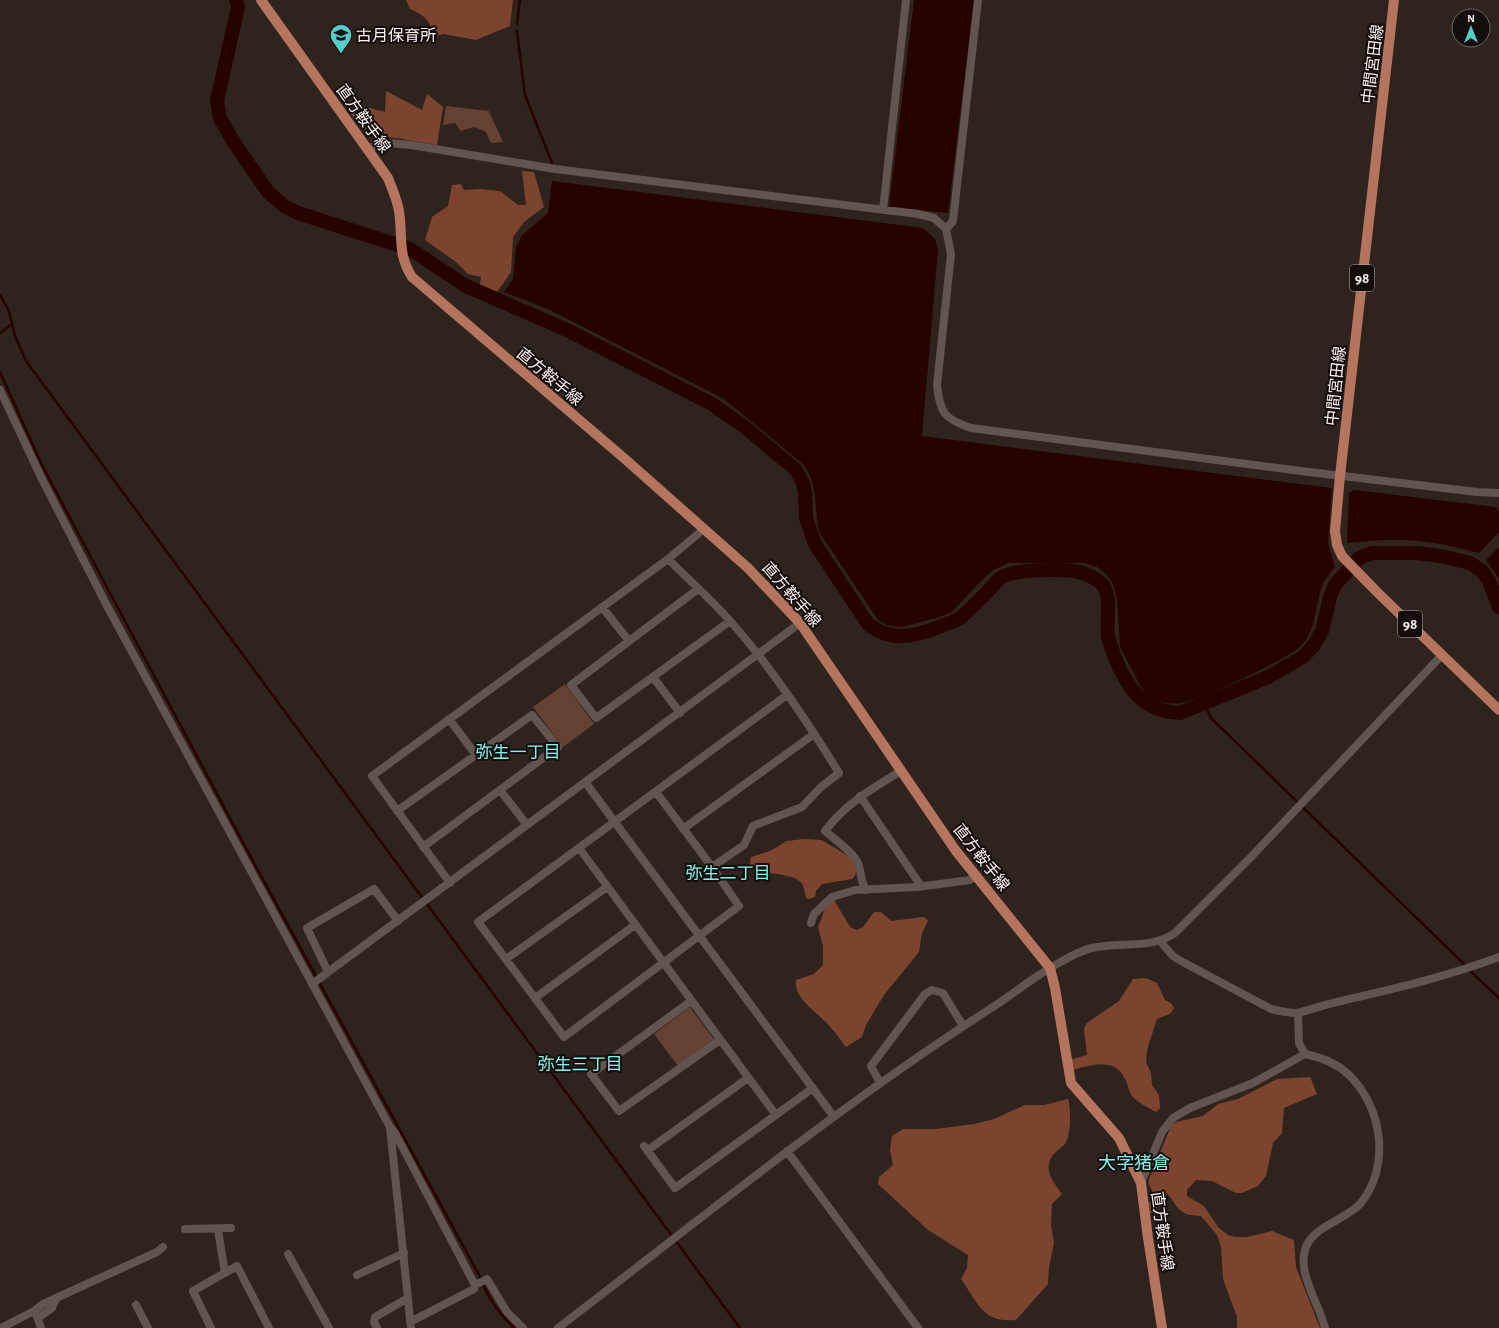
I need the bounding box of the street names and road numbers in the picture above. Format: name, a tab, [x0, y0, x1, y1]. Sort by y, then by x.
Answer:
street label: 中間宮田線	[1359, 23, 1386, 105]
street label: 直方鞍手線	[333, 81, 394, 156]
road number: 98	[1350, 265, 1374, 291]
street label: 直方鞍手線	[514, 344, 586, 409]
street label: 中間宮田線	[1323, 345, 1348, 427]
street label: 直方鞍手線	[759, 559, 824, 630]
road number: 98	[1398, 611, 1422, 637]
street label: 直方鞍手線	[950, 821, 1013, 894]
street label: 直方鞍手線	[1149, 1190, 1176, 1272]

